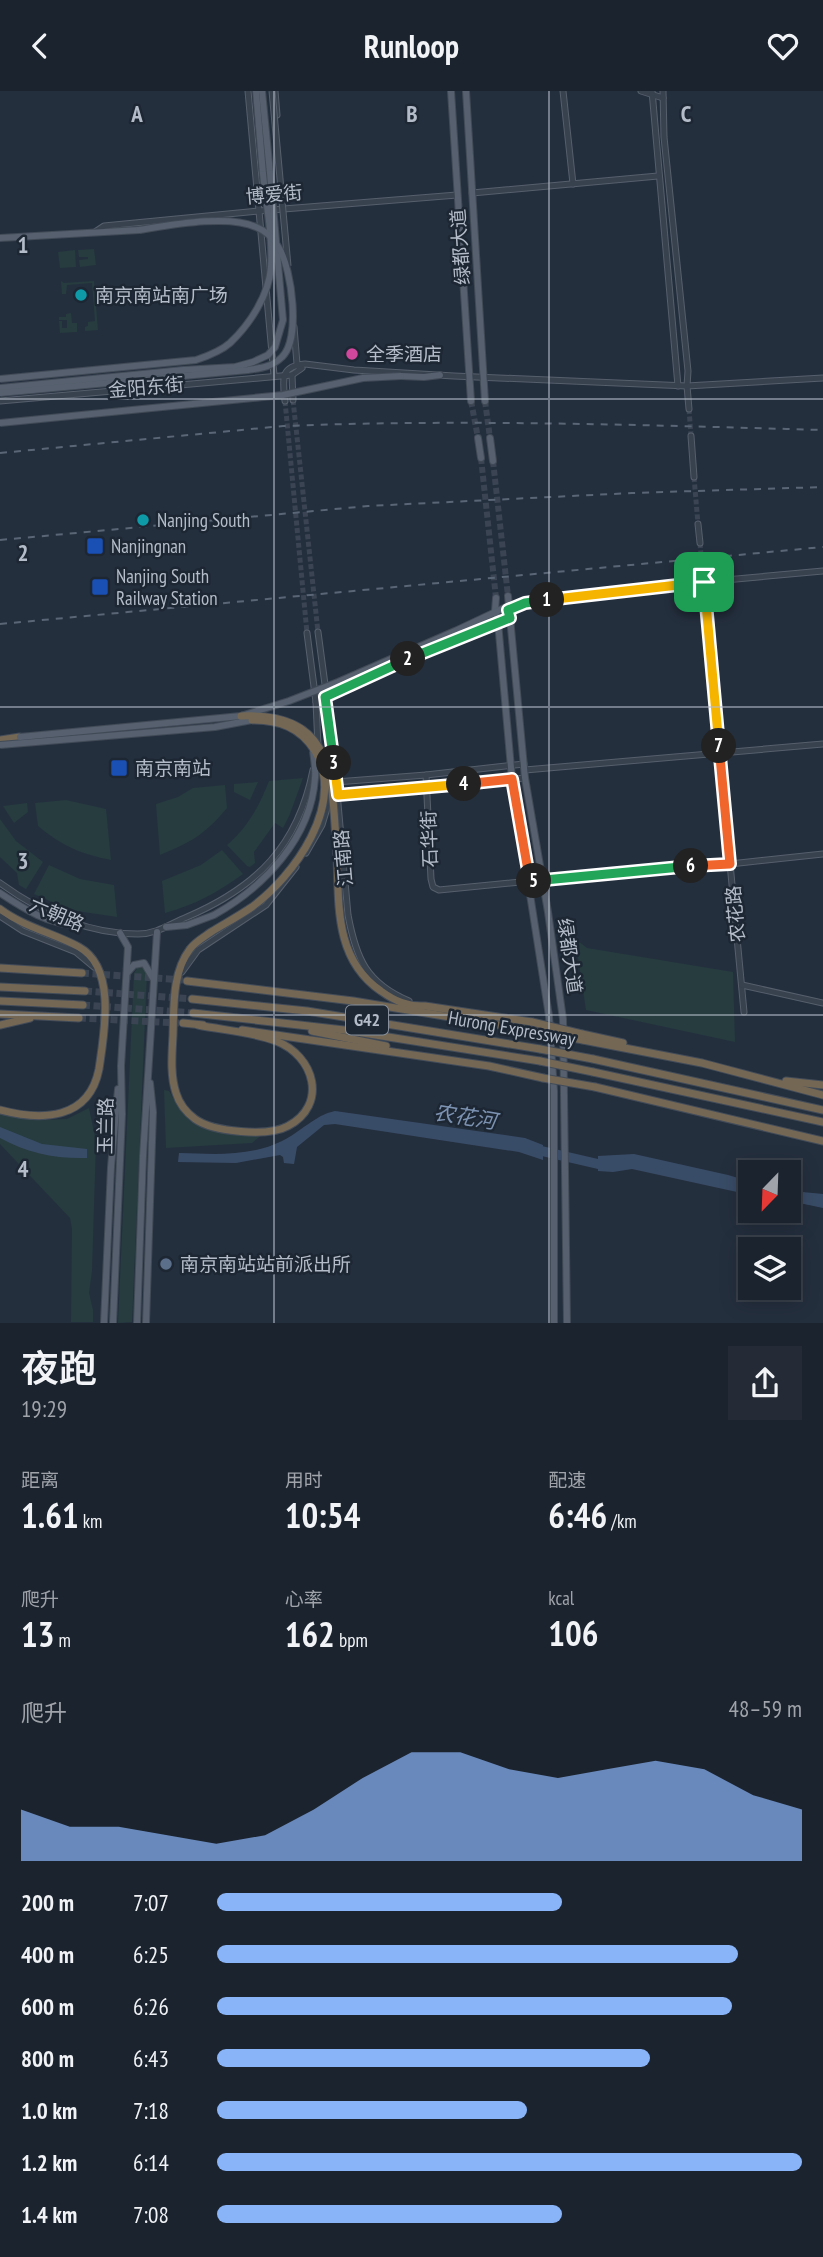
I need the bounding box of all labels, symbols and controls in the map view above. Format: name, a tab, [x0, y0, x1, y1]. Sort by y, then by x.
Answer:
text: Runloop	[364, 25, 459, 67]
icon: back	[21, 27, 59, 65]
icon: heart	[764, 27, 802, 65]
text: A	[130, 99, 143, 128]
text: B	[406, 99, 418, 128]
text: C	[681, 99, 692, 128]
street label: 博爱街	[245, 180, 303, 208]
street label: 绿都大道	[445, 208, 475, 286]
text: 1	[18, 230, 29, 259]
place label: 南京南站南广场	[95, 283, 228, 307]
marker: 南京南站南广场	[73, 287, 89, 303]
place label: 全季酒店	[366, 342, 442, 366]
marker: 全季酒店	[344, 346, 360, 362]
street label: 金阳东街	[107, 372, 185, 402]
place label: Nanjing South	[157, 508, 250, 532]
marker: Nanjing South	[135, 512, 151, 528]
place label: Nanjingnan	[111, 534, 186, 558]
marker: Nanjingnan	[85, 536, 105, 556]
text: 2	[18, 538, 29, 567]
pin	[674, 552, 734, 612]
icon: arrive	[685, 563, 723, 601]
place label: Nanjing South Railway Station	[116, 564, 218, 610]
marker: Nanjing South Railway Station	[90, 577, 110, 597]
pin: 1	[530, 582, 564, 617]
text: 1	[542, 587, 551, 611]
pin: 2	[390, 641, 426, 677]
text: 2	[403, 646, 412, 670]
pin: 7	[702, 729, 736, 763]
text: 7	[714, 733, 723, 757]
pin: 3	[316, 745, 352, 781]
text: 3	[329, 750, 338, 774]
place label: 南京南站	[135, 756, 211, 780]
marker: 南京南站	[109, 758, 129, 778]
pin: 4	[447, 767, 482, 801]
text: 4	[459, 771, 468, 795]
street label: 石华街	[416, 810, 442, 868]
street label: 江南路	[329, 829, 357, 887]
text: 3	[18, 846, 29, 875]
pin: 6	[674, 849, 708, 883]
text: 6	[686, 853, 695, 877]
pin: 5	[516, 863, 552, 899]
text: 5	[529, 868, 538, 892]
street label: 农花路	[721, 885, 749, 943]
street label: 六朝路	[26, 892, 88, 936]
street label: 绿都大道	[553, 917, 587, 995]
road number: G42	[346, 1005, 388, 1035]
street label: Hurong Expressway	[447, 1005, 578, 1051]
street label: 玉兰路	[93, 1097, 117, 1155]
water label: 农花河	[432, 1098, 502, 1135]
text: 4	[18, 1154, 29, 1183]
north arrow	[738, 1160, 802, 1223]
map controls	[738, 1160, 801, 1300]
button: layers	[738, 1237, 801, 1300]
place label: 南京南站站前派出所	[180, 1252, 351, 1276]
marker: 南京南站站前派出所	[158, 1256, 174, 1272]
text: 夜跑	[21, 1343, 97, 1392]
button: share	[728, 1346, 802, 1420]
text: 19:29	[21, 1394, 67, 1423]
text: 距离	[21, 1468, 59, 1492]
text: 用时	[285, 1468, 323, 1492]
text: 配速	[548, 1468, 586, 1492]
text: 1.61	[21, 1492, 79, 1538]
text: 10:54	[285, 1492, 360, 1538]
text: 6:46	[548, 1492, 607, 1538]
text: km	[79, 1509, 102, 1533]
text: /km	[607, 1509, 637, 1533]
text: kcal	[548, 1586, 574, 1610]
text: 爬升	[21, 1587, 59, 1611]
text: 心率	[285, 1587, 323, 1611]
text: 106	[548, 1610, 599, 1656]
text: 13	[21, 1611, 54, 1657]
text: 162	[285, 1611, 335, 1657]
text: m	[54, 1628, 71, 1652]
text: bpm	[335, 1628, 368, 1652]
text: 48–59 m	[729, 1694, 802, 1723]
text: 爬升	[21, 1698, 67, 1727]
text: 200 m	[21, 1888, 74, 1917]
text: 7:07	[133, 1888, 169, 1917]
text: 400 m	[21, 1940, 74, 1969]
text: 6:25	[133, 1940, 169, 1969]
text: 600 m	[21, 1992, 74, 2021]
text: 6:26	[133, 1992, 169, 2021]
text: 800 m	[21, 2044, 74, 2073]
text: 6:43	[133, 2044, 169, 2073]
text: 1.0 km	[21, 2096, 77, 2125]
text: 7:18	[133, 2096, 169, 2125]
text: 1.2 km	[21, 2148, 77, 2177]
text: 6:14	[133, 2148, 169, 2177]
text: 1.4 km	[21, 2200, 77, 2229]
text: 7:08	[133, 2200, 169, 2229]

